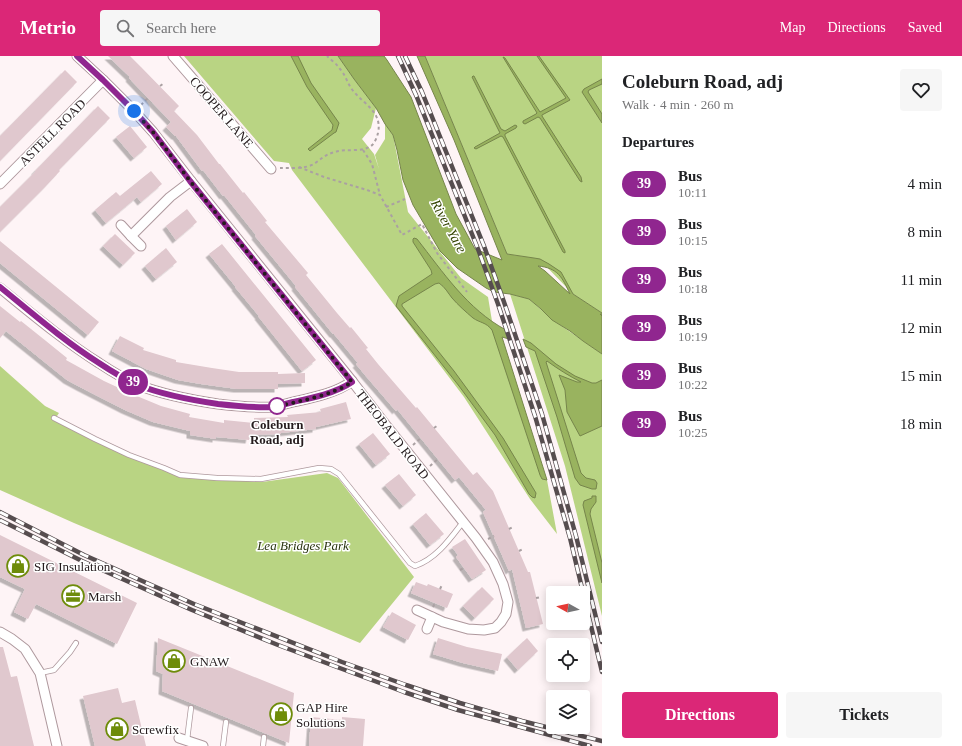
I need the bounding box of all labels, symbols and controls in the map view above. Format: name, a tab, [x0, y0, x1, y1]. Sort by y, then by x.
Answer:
search box	[100, 10, 380, 46]
text: Metrio	[20, 17, 76, 38]
icon: search	[114, 17, 136, 39]
text: Search here	[146, 20, 216, 36]
text: Map	[780, 20, 805, 35]
text: Directions	[827, 20, 886, 35]
text: Saved	[908, 20, 942, 35]
button: heart	[900, 69, 942, 111]
text: Coleburn Road, adj	[622, 71, 783, 92]
street label: COOPER LANE	[187, 74, 257, 151]
street label: ASTELL ROAD	[16, 96, 89, 169]
text: Walk · 4 min · 260 m	[622, 97, 734, 112]
your location	[124, 101, 144, 121]
text: Departures	[622, 134, 694, 150]
text: Bus	[678, 168, 702, 184]
text: 39	[637, 176, 651, 191]
text: 4 min	[907, 176, 942, 192]
text: 10:11	[678, 185, 707, 200]
water label: River Yare	[427, 196, 469, 255]
text: Bus	[678, 216, 702, 232]
text: 39	[637, 224, 651, 239]
text: 8 min	[907, 224, 942, 240]
text: 10:15	[678, 233, 708, 248]
text: Bus	[678, 264, 702, 280]
text: 39	[637, 272, 651, 287]
text: 11 min	[900, 272, 942, 288]
text: 10:18	[678, 281, 708, 296]
text: Bus	[678, 312, 702, 328]
text: 39	[637, 320, 651, 335]
text: 12 min	[900, 320, 942, 336]
text: 10:19	[678, 329, 708, 344]
text: Bus	[678, 360, 702, 376]
text: 39	[637, 368, 651, 383]
text: 15 min	[900, 368, 942, 384]
line badge: 39	[115, 369, 151, 395]
text: 39	[126, 374, 140, 389]
text: 10:22	[678, 377, 708, 392]
street label: THEOBALD ROAD	[353, 386, 432, 482]
marker: Coleburn Road, adj	[268, 397, 286, 415]
text: Bus	[678, 408, 702, 424]
text: 39	[637, 416, 651, 431]
text: 18 min	[900, 416, 942, 432]
place label: Coleburn Road, adj	[250, 417, 304, 447]
text: 10:25	[678, 425, 708, 440]
park label: Lea Bridges Park	[256, 538, 349, 553]
shop icon: SIG Insulation	[5, 553, 31, 579]
place label: SIG Insulation	[34, 559, 111, 574]
office icon: Marsh	[60, 583, 86, 609]
north arrow	[546, 586, 590, 630]
map controls	[546, 586, 590, 734]
place label: Marsh	[88, 589, 122, 604]
button: locate	[546, 638, 590, 682]
shop icon: GNAW	[161, 648, 187, 674]
place label: GNAW	[190, 654, 230, 669]
button: layers	[546, 690, 590, 734]
button: Directions	[622, 692, 778, 738]
button: Tickets	[786, 692, 942, 738]
place label: GAP Hire Solutions	[296, 700, 348, 730]
shop icon: GAP Hire Solutions	[268, 701, 294, 727]
shop icon: Screwfix	[104, 716, 130, 742]
place label: Screwfix	[132, 722, 179, 737]

